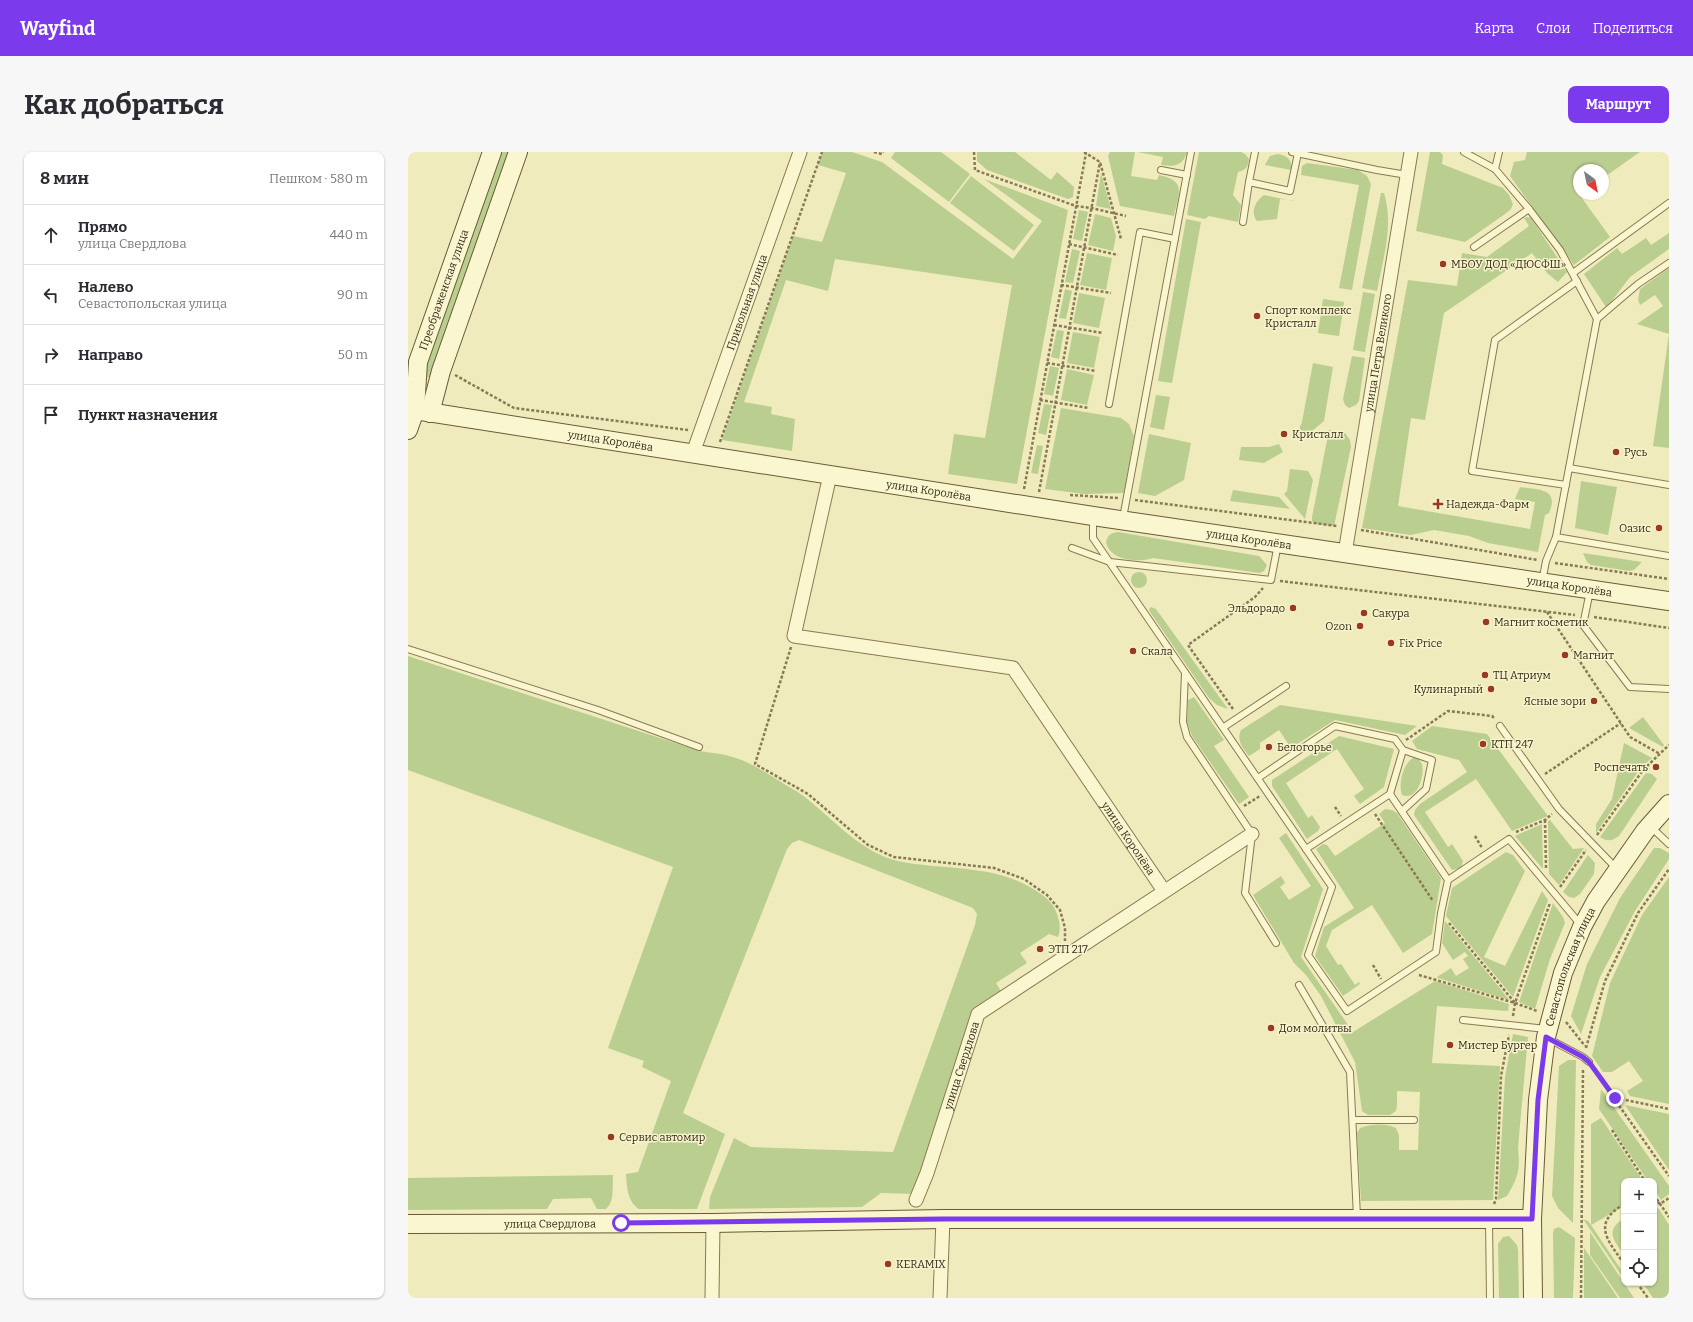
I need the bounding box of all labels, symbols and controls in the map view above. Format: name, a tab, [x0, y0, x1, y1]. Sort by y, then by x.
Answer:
text: Wayfind	[20, 17, 96, 40]
text: Карта	[1474, 20, 1514, 37]
text: Слои	[1536, 20, 1571, 37]
text: Поделиться	[1593, 20, 1673, 37]
button: Маршрут	[1568, 86, 1669, 123]
text: Как добраться	[24, 88, 224, 121]
north arrow	[1573, 164, 1609, 200]
text: 8 мин	[40, 168, 89, 189]
text: Пешком · 580 m	[269, 171, 368, 186]
text: Прямо	[78, 218, 127, 236]
icon: ahead	[40, 224, 62, 246]
text: 440 m	[329, 227, 368, 242]
street label: Преображенская улица	[417, 228, 471, 352]
text: улица Свердлова	[78, 236, 187, 251]
street label: Привольная улица	[724, 253, 770, 352]
place label: МБОУ ДОД «ДЮСФШ»	[1451, 258, 1566, 271]
marker: МБОУ ДОД «ДЮСФШ»	[1438, 259, 1448, 269]
text: Налево	[78, 278, 133, 296]
icon: left	[40, 284, 62, 306]
text: 90 m	[337, 287, 368, 302]
street label: улица Петра Великого	[1362, 293, 1395, 414]
text: Севастопольская улица	[78, 296, 227, 311]
place label: Спорт комплекс Кристалл	[1265, 304, 1352, 330]
marker: Спорт комплекс Кристалл	[1252, 311, 1262, 321]
icon: right	[40, 344, 62, 366]
text: Направо	[78, 346, 143, 364]
text: 50 m	[338, 347, 368, 362]
icon: arrive	[40, 404, 62, 426]
text: Пункт назначения	[78, 406, 218, 424]
street label: улица Королёва	[566, 428, 654, 454]
place label: Кристалл	[1292, 428, 1344, 441]
marker: Кристалл	[1279, 429, 1289, 439]
place label: Русь	[1624, 446, 1648, 459]
marker: Русь	[1611, 447, 1621, 457]
street label: улица Королёва	[884, 478, 972, 504]
place label: Надежда-Фарм	[1446, 498, 1529, 511]
marker: Надежда-Фарм	[1433, 499, 1443, 509]
place label: Оазис	[1619, 522, 1651, 535]
marker: Оазис	[1654, 523, 1664, 533]
street label: улица Королёва	[1205, 527, 1292, 552]
street label: улица Королёва	[1525, 574, 1613, 600]
place label: Эльдорадо	[1228, 602, 1285, 615]
marker: Эльдорадо	[1288, 603, 1298, 613]
place label: Сакура	[1372, 607, 1410, 620]
marker: Сакура	[1359, 608, 1369, 618]
place label: Магнит косметик	[1494, 616, 1589, 629]
marker: Магнит косметик	[1481, 617, 1491, 627]
place label: Ozon	[1325, 620, 1352, 633]
marker: Ozon	[1355, 621, 1365, 631]
place label: Fix Price	[1399, 637, 1442, 650]
marker: Fix Price	[1386, 638, 1396, 648]
place label: Скала	[1141, 645, 1173, 658]
marker: Скала	[1128, 646, 1138, 656]
place label: Магнит	[1573, 649, 1614, 662]
marker: Магнит	[1560, 650, 1570, 660]
place label: ТЦ Атриум	[1493, 669, 1551, 682]
marker: ТЦ Атриум	[1480, 670, 1490, 680]
place label: Кулинарный	[1413, 683, 1483, 696]
marker: Кулинарный	[1486, 684, 1496, 694]
place label: Ясные зори	[1524, 695, 1586, 708]
marker: Ясные зори	[1589, 696, 1599, 706]
place label: КТП 247	[1491, 738, 1533, 751]
marker: КТП 247	[1478, 739, 1488, 749]
place label: Белогорье	[1277, 741, 1332, 754]
marker: Белогорье	[1264, 742, 1274, 752]
place label: Роспечать	[1594, 761, 1648, 774]
marker: Роспечать	[1651, 762, 1661, 772]
street label: улица Королёва	[1098, 799, 1157, 878]
street label: Севастопольская улица	[1543, 905, 1598, 1028]
place label: ЭТП 217	[1048, 943, 1088, 956]
marker: ЭТП 217	[1035, 944, 1045, 954]
street label: улица Свердлова	[941, 1020, 982, 1112]
place label: Дом молитвы	[1279, 1022, 1352, 1035]
marker: Дом молитвы	[1266, 1023, 1276, 1033]
place label: Мистер Бургер	[1458, 1039, 1538, 1052]
marker: Мистер Бургер	[1445, 1040, 1455, 1050]
route end	[1606, 1089, 1624, 1107]
place label: Сервис автомир	[619, 1131, 706, 1144]
marker: Сервис автомир	[606, 1132, 616, 1142]
map controls	[1621, 1178, 1657, 1286]
button: +	[1621, 1178, 1657, 1214]
route start	[612, 1214, 630, 1232]
button: −	[1621, 1214, 1657, 1250]
street label: улица Свердлова	[503, 1217, 596, 1231]
button: locate	[1621, 1250, 1657, 1286]
place label: KERAMIX	[896, 1258, 946, 1271]
marker: KERAMIX	[883, 1259, 893, 1269]

